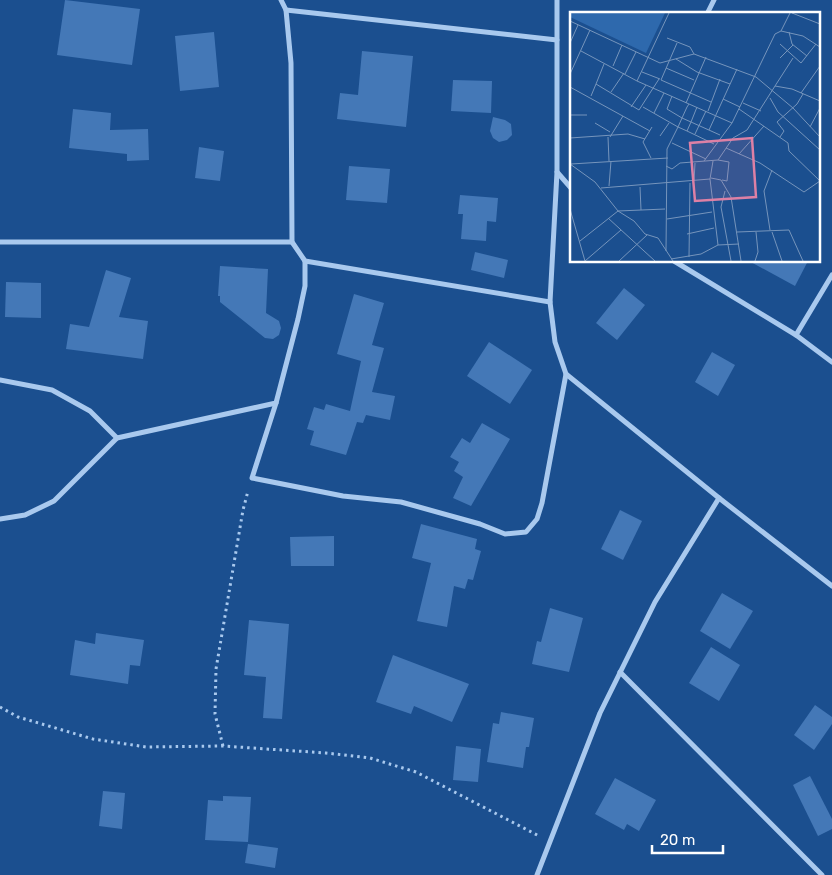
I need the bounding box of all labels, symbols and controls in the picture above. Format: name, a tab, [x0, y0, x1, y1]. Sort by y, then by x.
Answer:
inset map	[570, 12, 820, 262]
scale bar	[652, 822, 723, 854]
text: 20 m	[660, 831, 695, 849]

